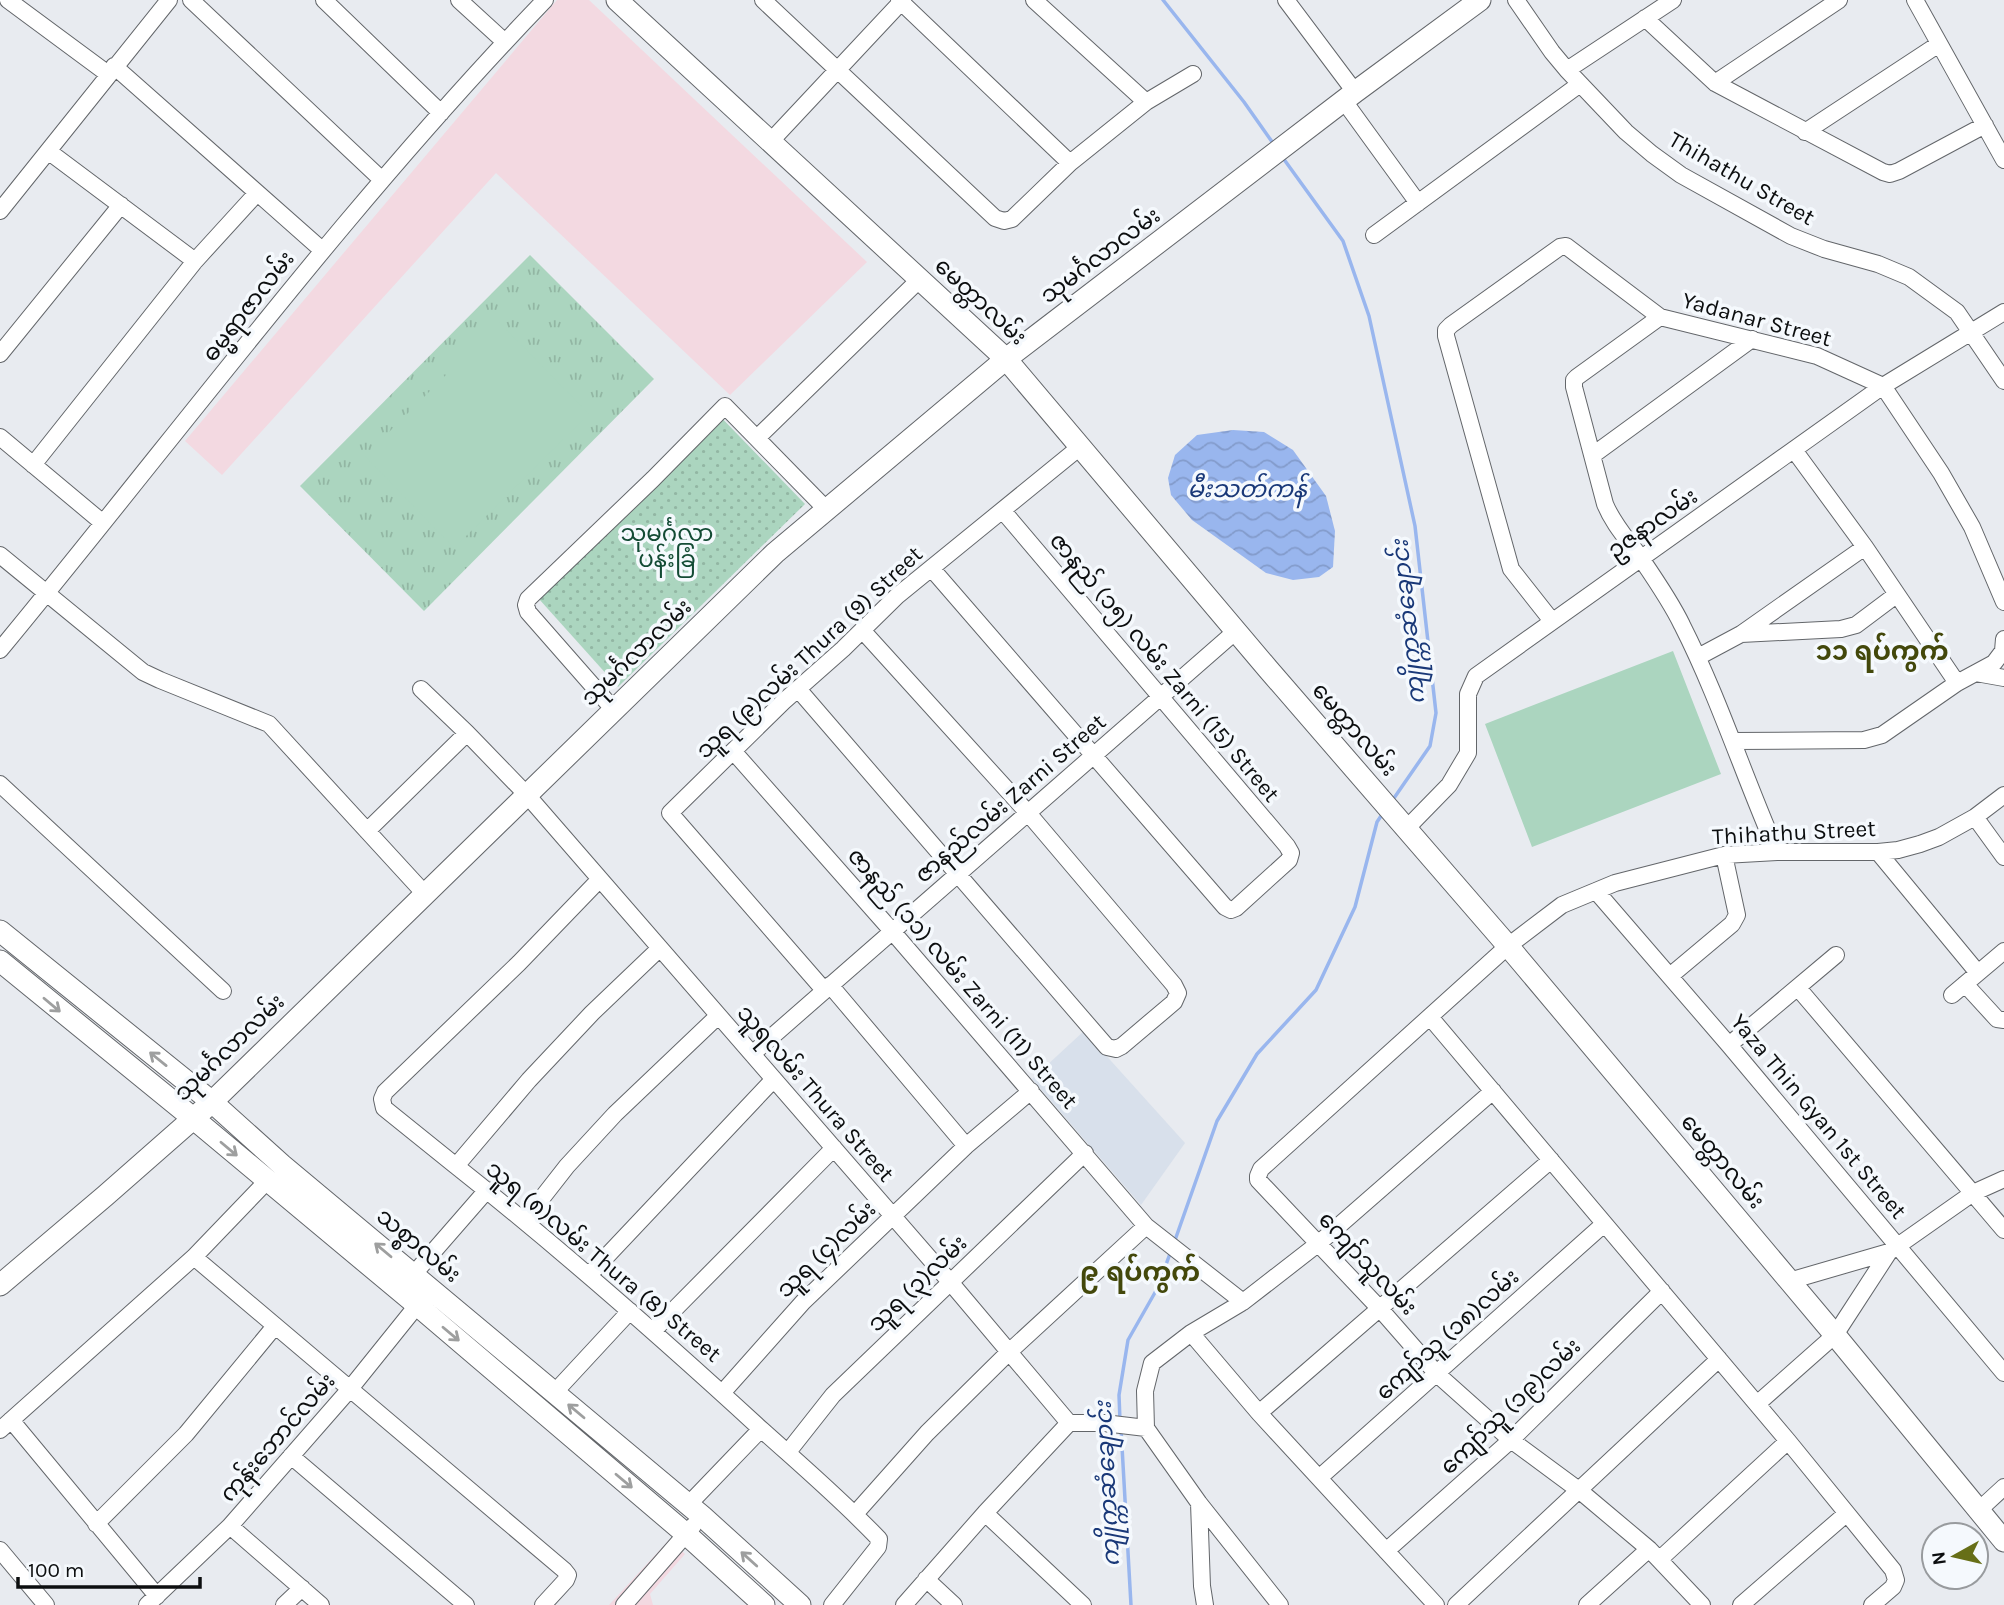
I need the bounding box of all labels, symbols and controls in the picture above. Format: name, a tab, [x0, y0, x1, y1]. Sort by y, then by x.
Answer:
street label: Thihathu Street	[1664, 126, 1820, 231]
street label: သုမင်္ဂလာလမ်း	[1033, 199, 1168, 313]
street label: ဓမ္မရာဇာလမ်း	[194, 244, 304, 370]
street label: မေတ္တာလမ်း	[926, 250, 1034, 354]
street label: Yadanar Street	[1679, 287, 1835, 352]
water label: မီးသတ်ကန်	[1187, 472, 1310, 509]
street label: ဥဇနာလမ်း	[1600, 480, 1705, 568]
park label: သုမင်္ဂလာ ပန်းခြံ	[620, 517, 714, 578]
street label: ဇာနည် (၁၅) လမ်း Zarni (15) Street	[1040, 525, 1288, 811]
water label: ကျိုက္ကဆံချောင်း	[1382, 536, 1437, 706]
street label: သူရ (၉)လမ်း Thura (9) Street	[689, 538, 932, 768]
street label: သုမင်္ဂလာလမ်း	[574, 591, 700, 715]
district label: ၁၁ ရပ်ကွက်	[1815, 632, 1949, 673]
street label: မေတ္တာလမ်း	[1303, 675, 1405, 785]
street label: ဇာနည်လမ်း Zarni Street	[908, 706, 1115, 892]
street label: Thihathu Street	[1712, 815, 1877, 850]
street label: ဇာနည် (၁၁) လမ်း Zarni (11) Street	[838, 841, 1086, 1118]
street label: သုမင်္ဂလာလမ်း	[167, 986, 293, 1110]
one-way arrow	[43, 997, 61, 1013]
street label: သူရလမ်း Thura Street	[728, 997, 902, 1191]
street label: Yaza Thin Gyan 1st Street	[1725, 1008, 1912, 1224]
one-way arrow	[150, 1051, 168, 1067]
street label: မေတ္တာလမ်း	[1671, 1106, 1772, 1217]
one-way arrow	[219, 1141, 237, 1157]
street label: သူရ (၈)လမ်း Thura (8) Street	[478, 1153, 729, 1372]
street label: သူရ (၄)လမ်း	[769, 1193, 885, 1307]
street label: သစ္စာလမ်း	[368, 1200, 468, 1293]
street label: ကျော်သူလမ်း	[1309, 1204, 1425, 1324]
street label: သူရ (၃)လမ်း	[860, 1227, 976, 1341]
one-way arrow	[374, 1242, 392, 1258]
district label: ၉ ရပ်ကွက်	[1080, 1253, 1200, 1294]
street label: ကျော်သူ (၁၈)လမ်း	[1368, 1261, 1528, 1409]
one-way arrow	[442, 1326, 460, 1342]
street label: ကျော်သူ (၁၉)လမ်း	[1433, 1330, 1590, 1484]
street label: ကုန်းဘောင်လမ်း	[212, 1365, 344, 1511]
water label: ကျိုက္ကဆံချောင်း	[1086, 1399, 1131, 1568]
one-way arrow	[567, 1404, 585, 1420]
one-way arrow	[615, 1474, 633, 1489]
north arrow	[1920, 1521, 1990, 1591]
scale bar	[18, 1546, 200, 1590]
text: N	[1927, 1550, 1951, 1567]
one-way arrow	[740, 1551, 758, 1567]
text: 100 m	[28, 1558, 85, 1582]

